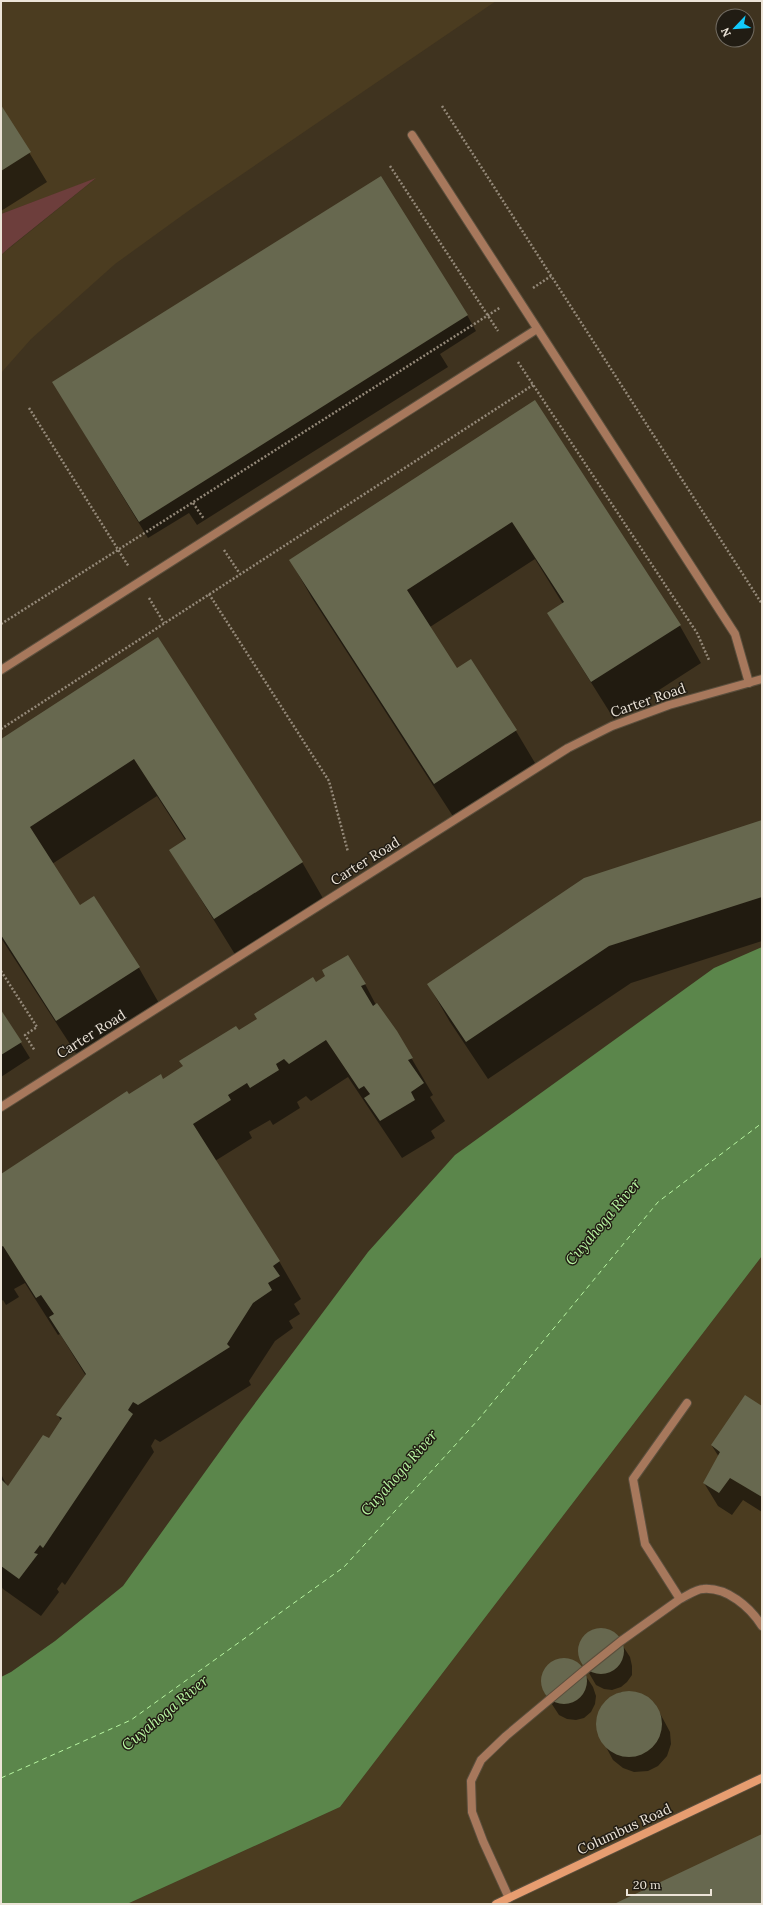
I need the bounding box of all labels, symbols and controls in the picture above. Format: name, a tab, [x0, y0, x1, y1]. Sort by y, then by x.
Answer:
north arrow	[715, 8, 755, 48]
text: N	[718, 25, 734, 39]
street label: Carter Road	[608, 679, 688, 721]
street label: Carter Road	[327, 833, 403, 889]
street label: Carter Road	[53, 1006, 129, 1062]
water label: Cuyahoga River	[561, 1174, 645, 1269]
water label: Cuyahoga River	[356, 1426, 441, 1519]
water label: Cuyahoga River	[117, 1671, 212, 1754]
street label: Columbus Road	[574, 1799, 674, 1859]
scale bar	[627, 1871, 711, 1897]
text: 20 m	[633, 1877, 661, 1892]

